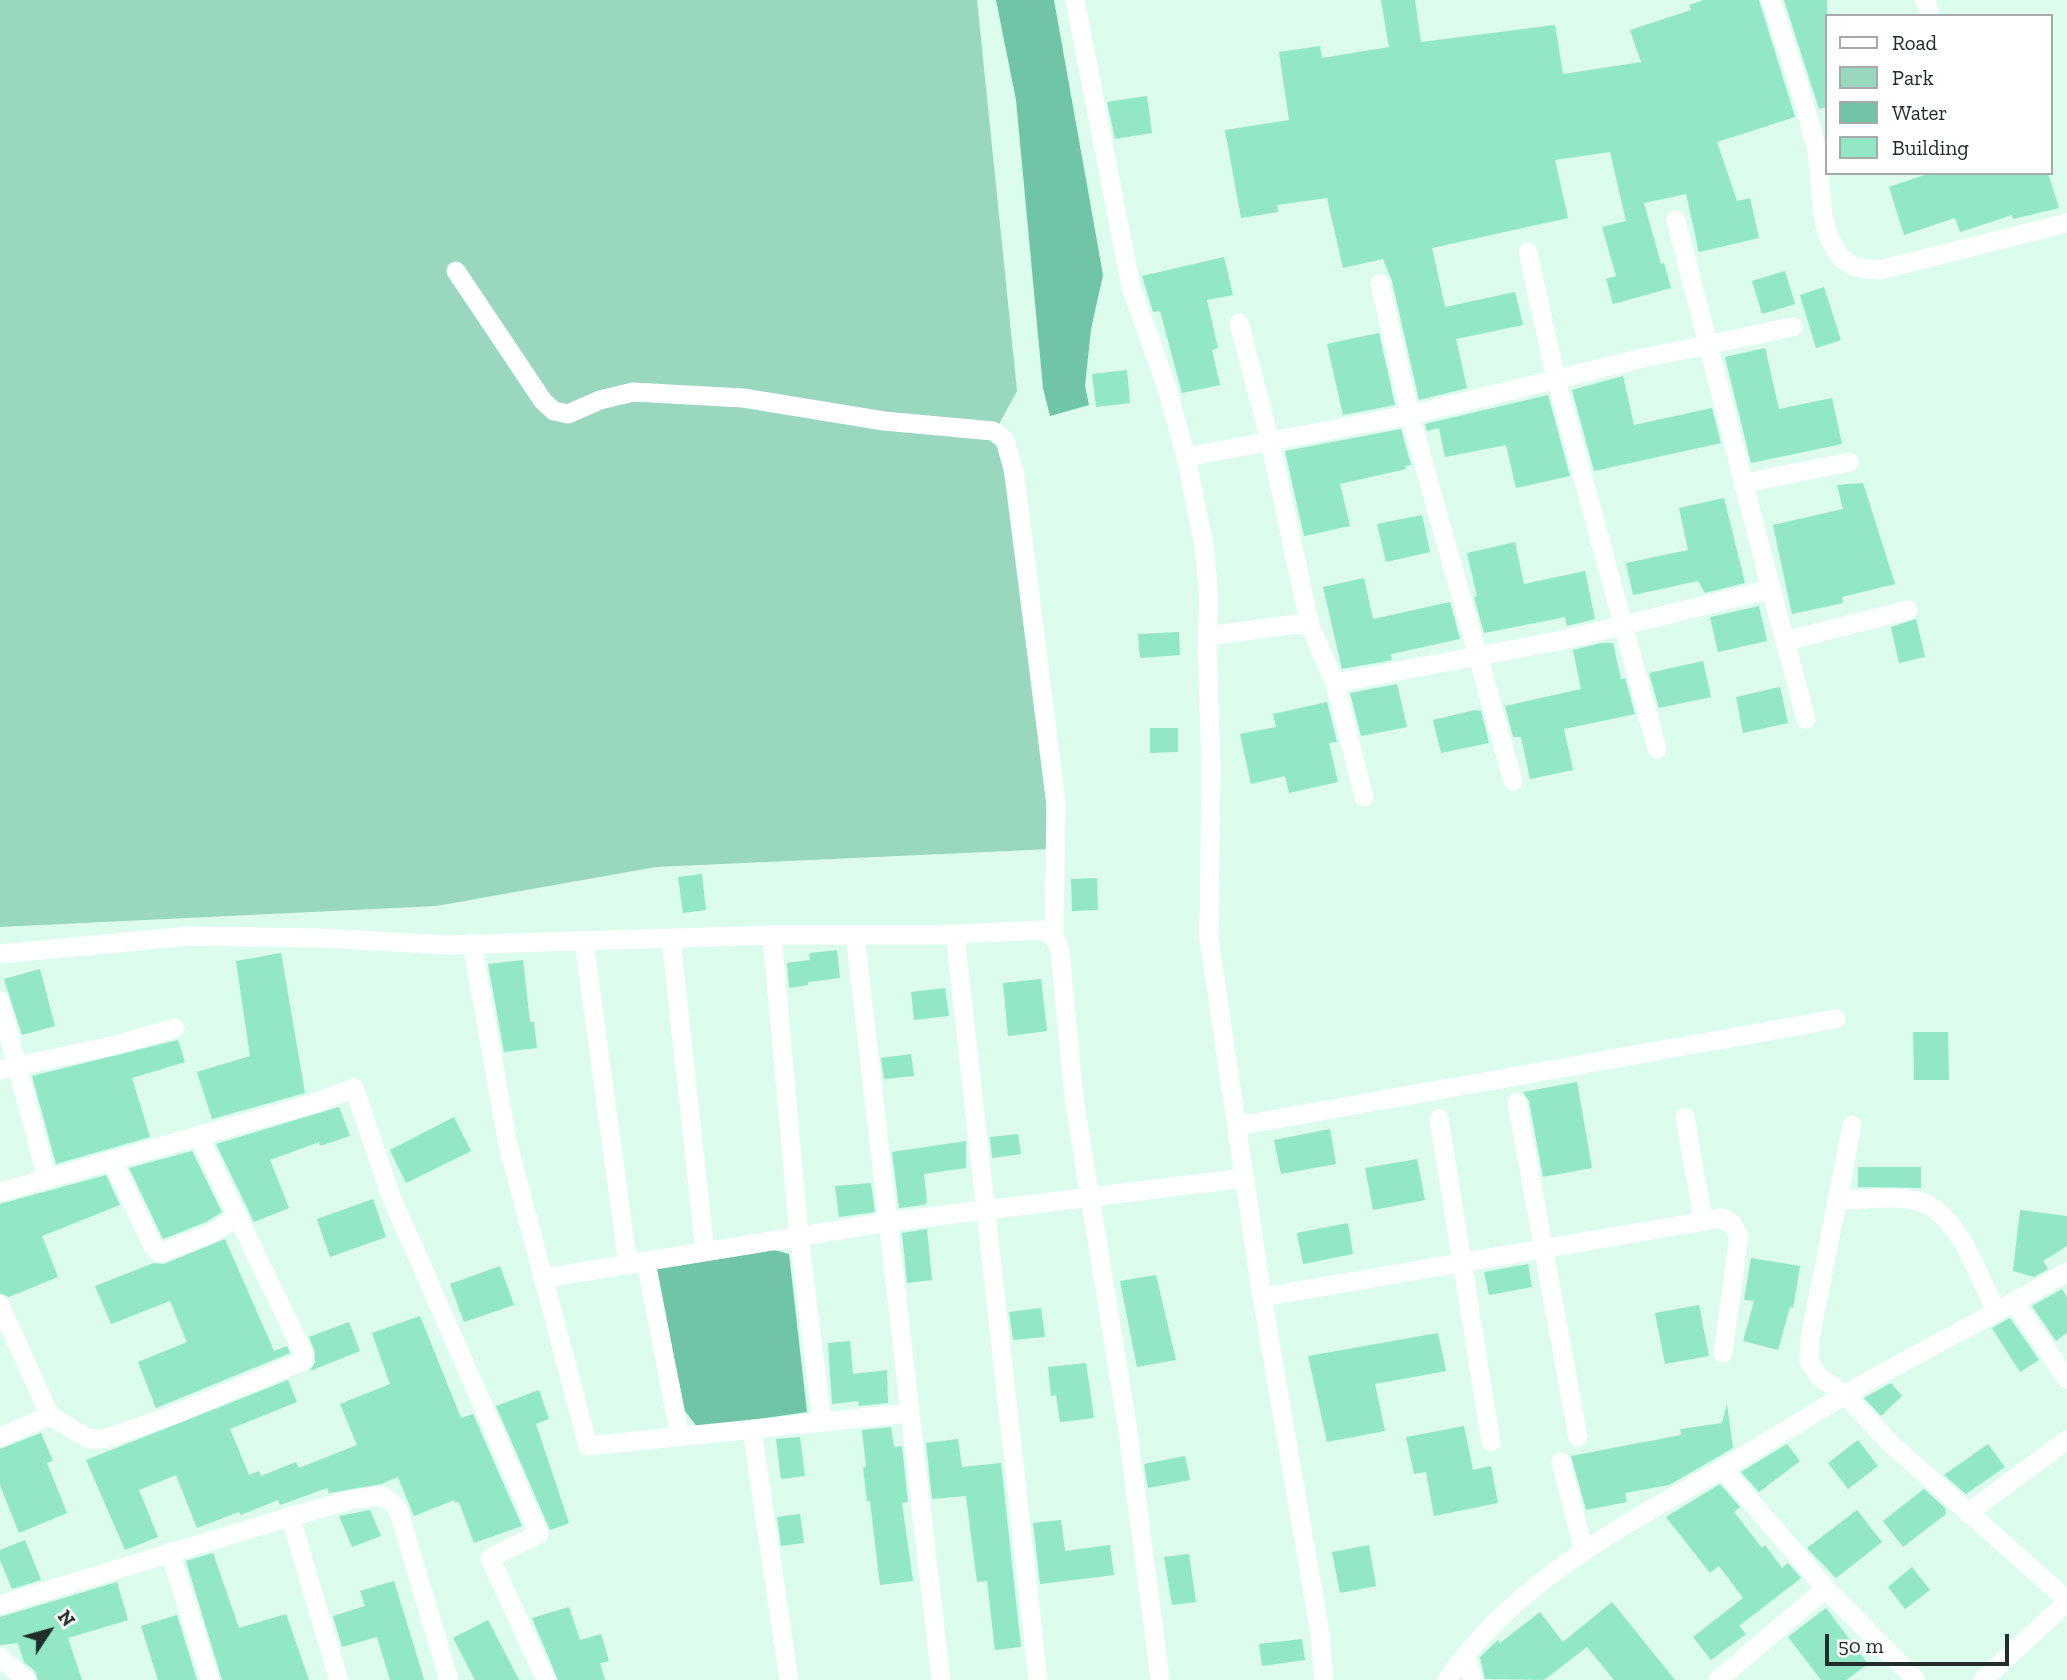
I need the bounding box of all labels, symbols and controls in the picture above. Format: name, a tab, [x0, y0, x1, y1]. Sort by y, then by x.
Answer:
legend	[1826, 14, 2053, 175]
text: Road	[1892, 30, 1937, 55]
text: Park	[1892, 65, 1934, 90]
text: Water	[1892, 100, 1947, 125]
text: Building	[1892, 135, 1969, 160]
north arrow	[14, 1596, 84, 1666]
text: N	[53, 1606, 80, 1631]
scale bar	[1829, 1620, 2013, 1664]
text: 50 m	[1838, 1633, 1884, 1658]

